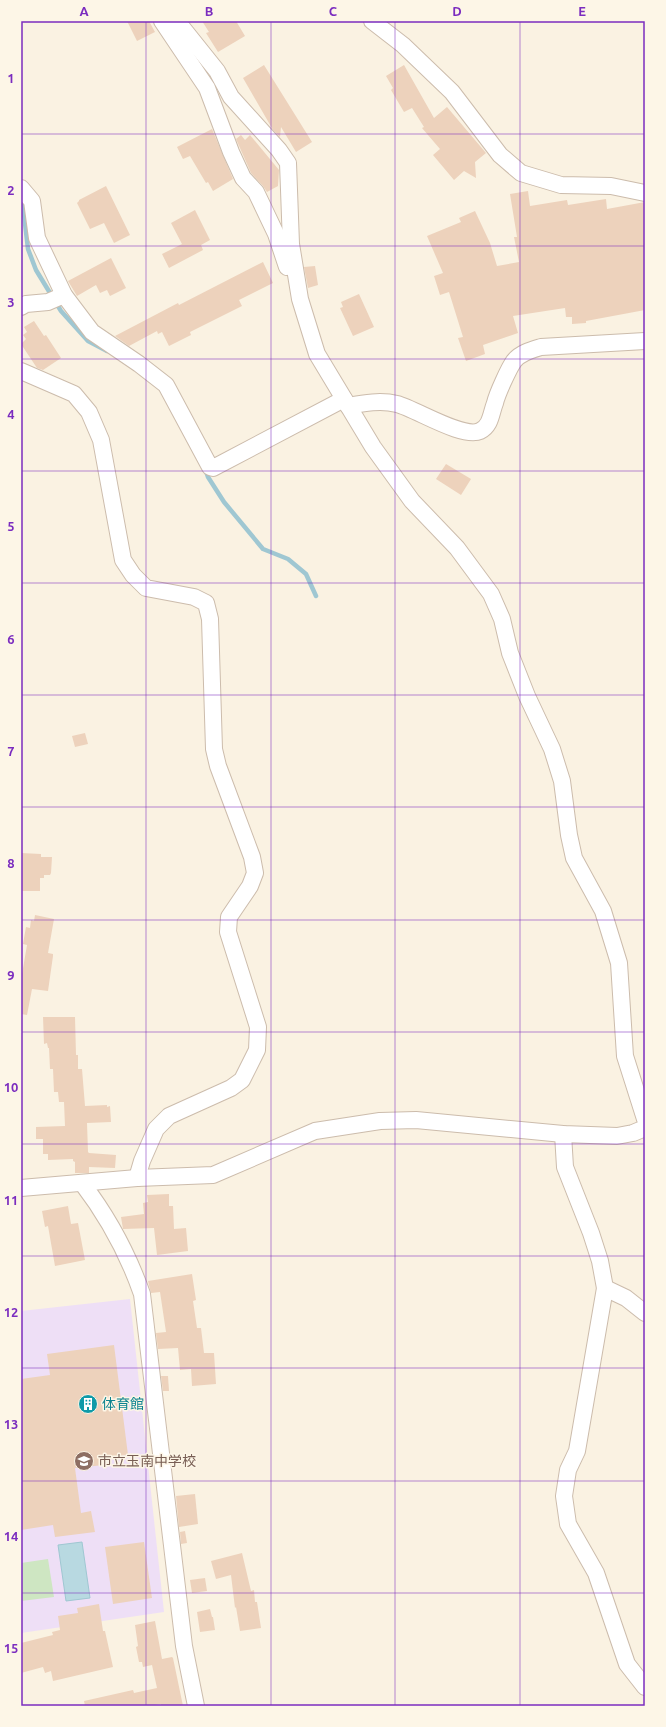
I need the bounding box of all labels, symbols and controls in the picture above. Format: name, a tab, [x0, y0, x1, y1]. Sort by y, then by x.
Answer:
text: A	[79, 4, 89, 18]
text: B	[205, 4, 214, 18]
text: C	[329, 4, 338, 18]
text: D	[452, 4, 462, 18]
text: E	[578, 4, 586, 18]
text: 1	[7, 71, 15, 85]
text: 2	[7, 183, 15, 197]
text: 3	[7, 295, 15, 309]
text: 4	[7, 407, 15, 421]
text: 5	[7, 519, 15, 533]
text: 6	[7, 632, 15, 646]
text: 7	[7, 744, 15, 758]
text: 8	[7, 856, 15, 870]
text: 9	[7, 968, 15, 982]
text: 10	[4, 1080, 18, 1094]
text: 11	[4, 1193, 18, 1207]
text: 12	[4, 1305, 18, 1319]
building icon: 体育館	[77, 1393, 99, 1415]
place label: 体育館	[102, 1396, 144, 1412]
text: 13	[4, 1417, 18, 1431]
school or university icon: 市立玉南中学校	[73, 1450, 95, 1472]
place label: 市立玉南中学校	[98, 1453, 196, 1469]
text: 14	[4, 1529, 18, 1543]
text: 15	[4, 1641, 18, 1655]

